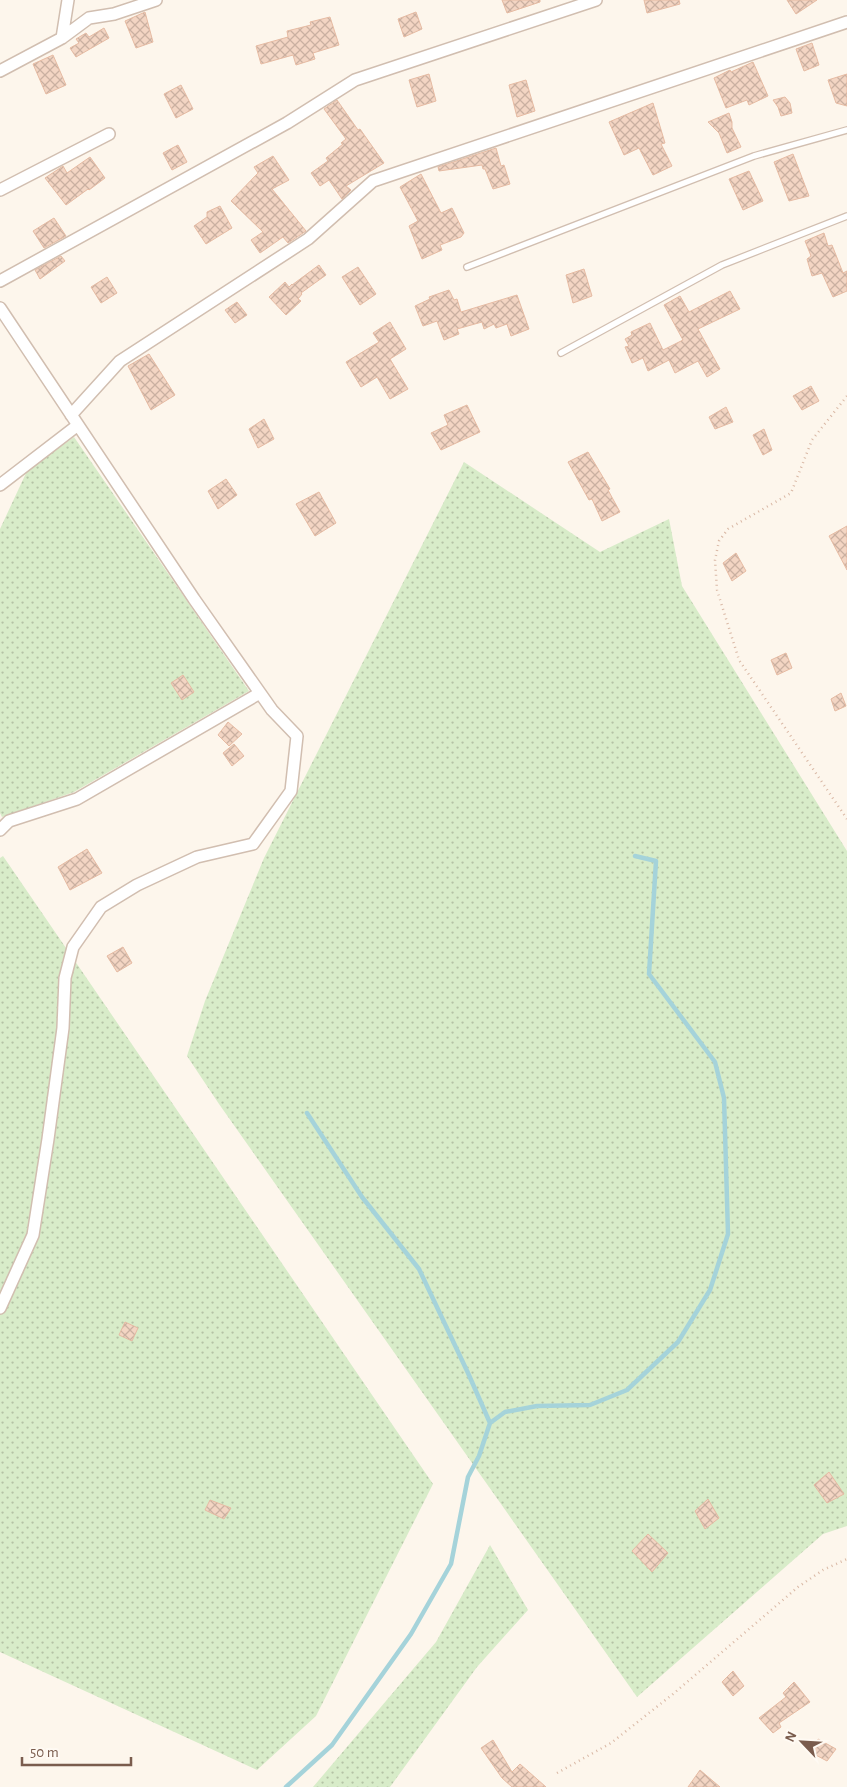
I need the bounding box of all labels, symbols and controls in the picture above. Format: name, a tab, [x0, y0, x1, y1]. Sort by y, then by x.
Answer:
north arrow	[777, 1717, 827, 1767]
text: N	[783, 1730, 800, 1744]
scale bar	[22, 1734, 131, 1766]
text: 50 m	[30, 1745, 59, 1760]

